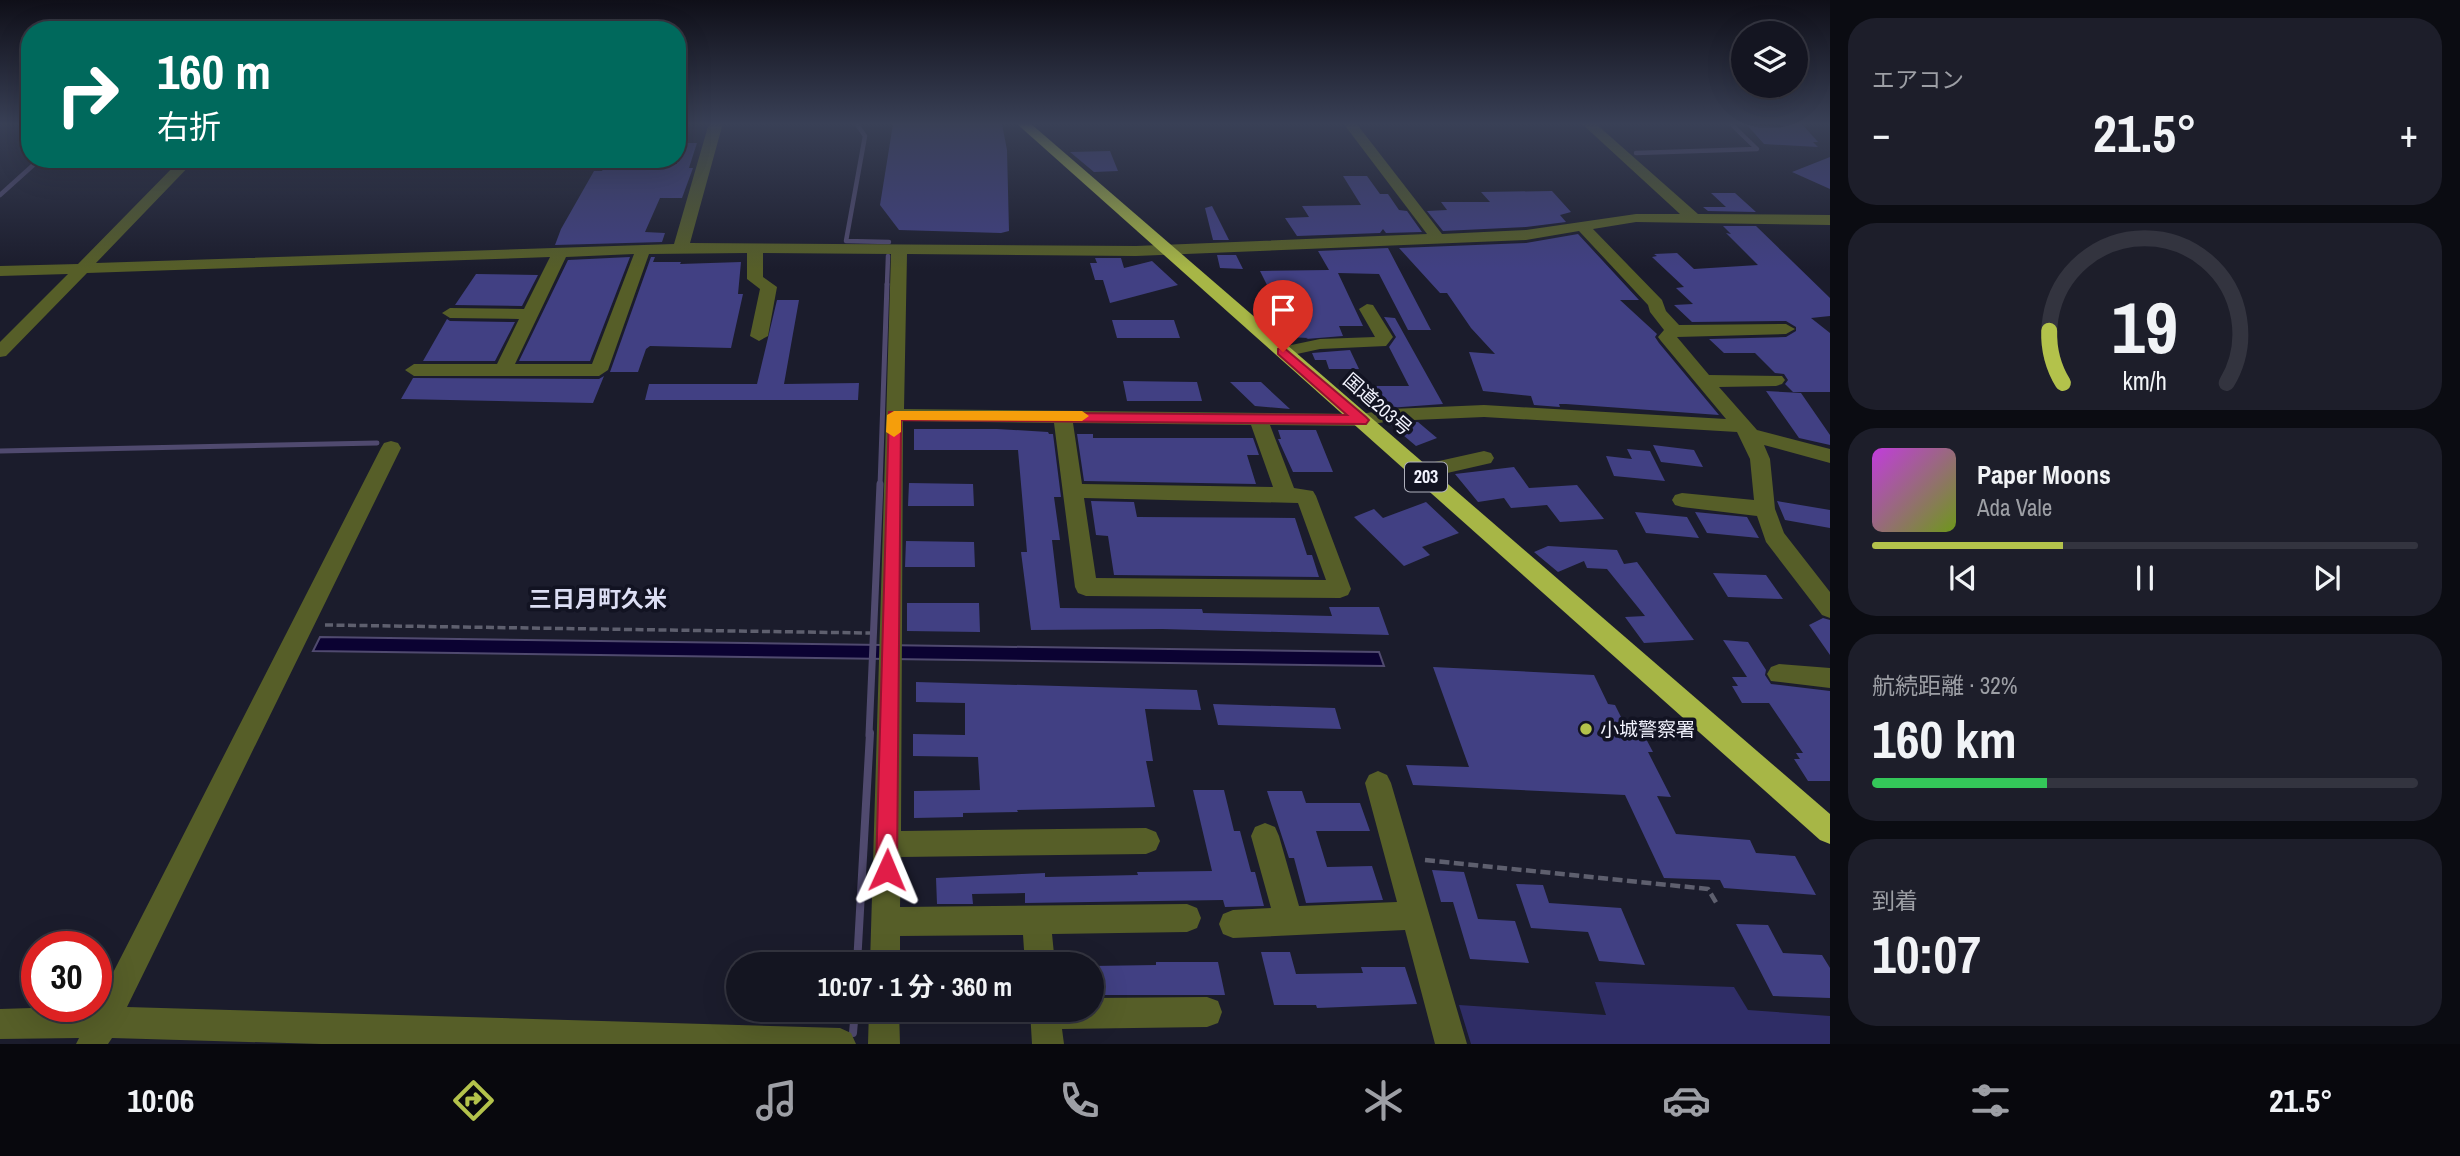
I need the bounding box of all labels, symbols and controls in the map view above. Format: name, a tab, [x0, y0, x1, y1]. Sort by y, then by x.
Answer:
map controls	[1731, 21, 1808, 98]
button: layers	[1731, 21, 1808, 98]
text: 160 m	[157, 38, 271, 104]
icon: right	[42, 49, 133, 140]
text: エアコン	[1872, 64, 1964, 95]
text: 21.5°	[2093, 98, 2197, 168]
text: 右折	[157, 105, 221, 148]
text: −	[1872, 108, 1890, 159]
text: +	[2400, 108, 2418, 159]
text: 19	[2112, 278, 2178, 376]
pin	[1253, 280, 1313, 352]
icon: arrive	[1264, 291, 1302, 329]
text: km/h	[2123, 364, 2167, 398]
street label: 国道203号	[1338, 367, 1418, 441]
text: Paper Moons	[1977, 457, 2111, 492]
road number: 203	[1405, 462, 1447, 491]
text: Ada Vale	[1977, 492, 2052, 523]
icon: previous	[1944, 559, 1982, 597]
icon: pause	[2126, 559, 2164, 597]
icon: next	[2308, 559, 2346, 597]
district label: 三日月町久米	[529, 583, 667, 614]
text: 航続距離 · 32%	[1872, 670, 2017, 701]
text: 160 km	[1872, 704, 2017, 774]
place label: 小城警察署	[1600, 716, 1695, 742]
marker: 小城警察署	[1578, 721, 1594, 737]
position arrow	[850, 833, 924, 907]
text: 到着	[1872, 885, 1918, 916]
text: 10:07	[1872, 919, 1981, 989]
speed limit sign: 30	[21, 931, 112, 1022]
text: 10:07 · 1 分 · 360 m	[818, 969, 1012, 1004]
icon: directions	[449, 1076, 498, 1125]
icon: music	[752, 1076, 801, 1125]
icon: phone	[1055, 1076, 1104, 1125]
icon: climate	[1359, 1076, 1408, 1125]
icon: car	[1662, 1076, 1711, 1125]
icon: filters	[1966, 1076, 2015, 1125]
text: 10:06	[127, 1079, 194, 1122]
text: 21.5°	[2269, 1079, 2333, 1122]

